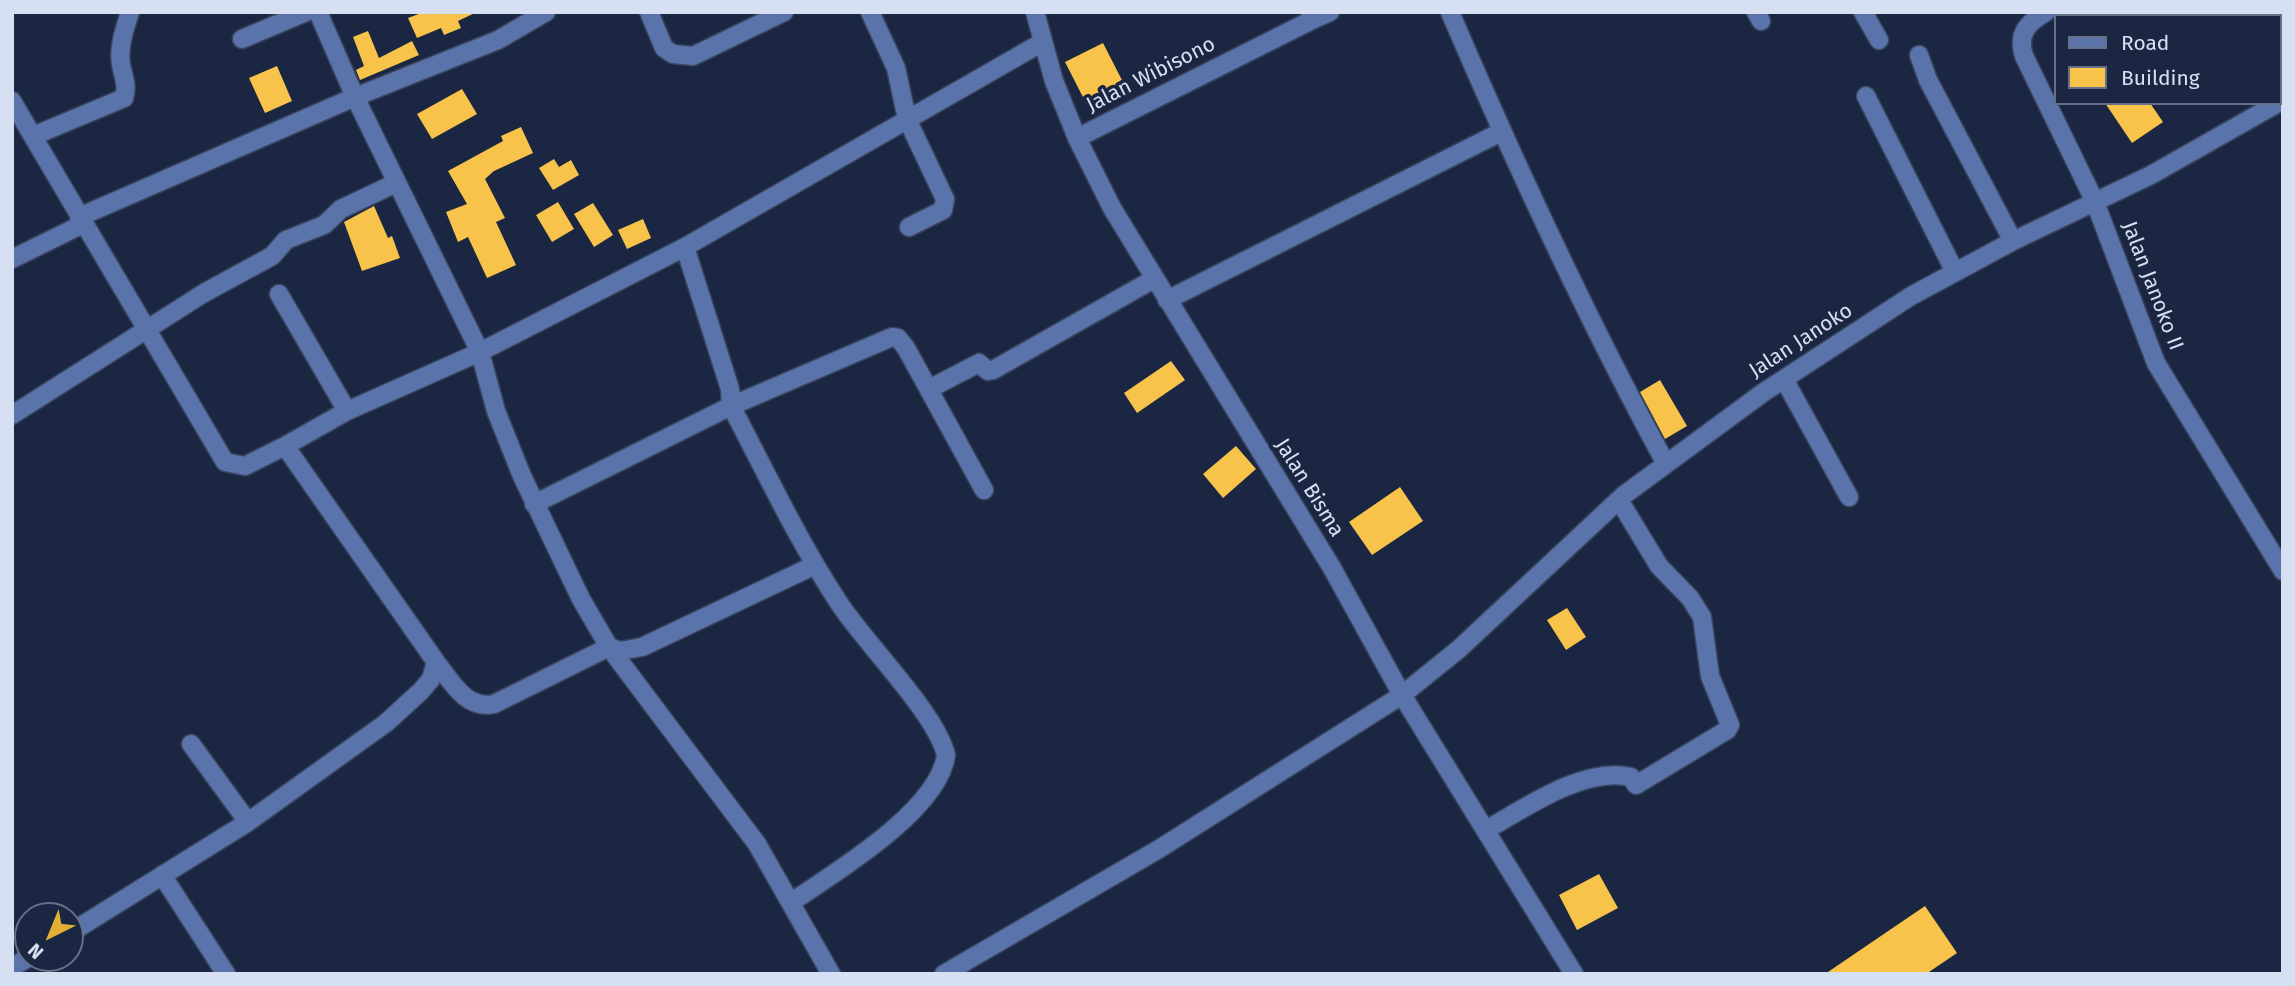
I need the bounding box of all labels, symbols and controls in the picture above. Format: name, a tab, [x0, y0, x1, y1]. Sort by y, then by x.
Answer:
legend	[2054, 14, 2281, 105]
text: Road	[2121, 30, 2169, 56]
street label: Jalan Wibisono	[1082, 32, 1220, 118]
text: Building	[2121, 65, 2200, 91]
street label: Jalan Janoko II	[2116, 218, 2188, 354]
street label: Jalan Janoko	[1745, 298, 1857, 384]
street label: Jalan Bisma	[1269, 434, 1349, 542]
north arrow	[14, 902, 84, 972]
text: N	[23, 939, 48, 964]

